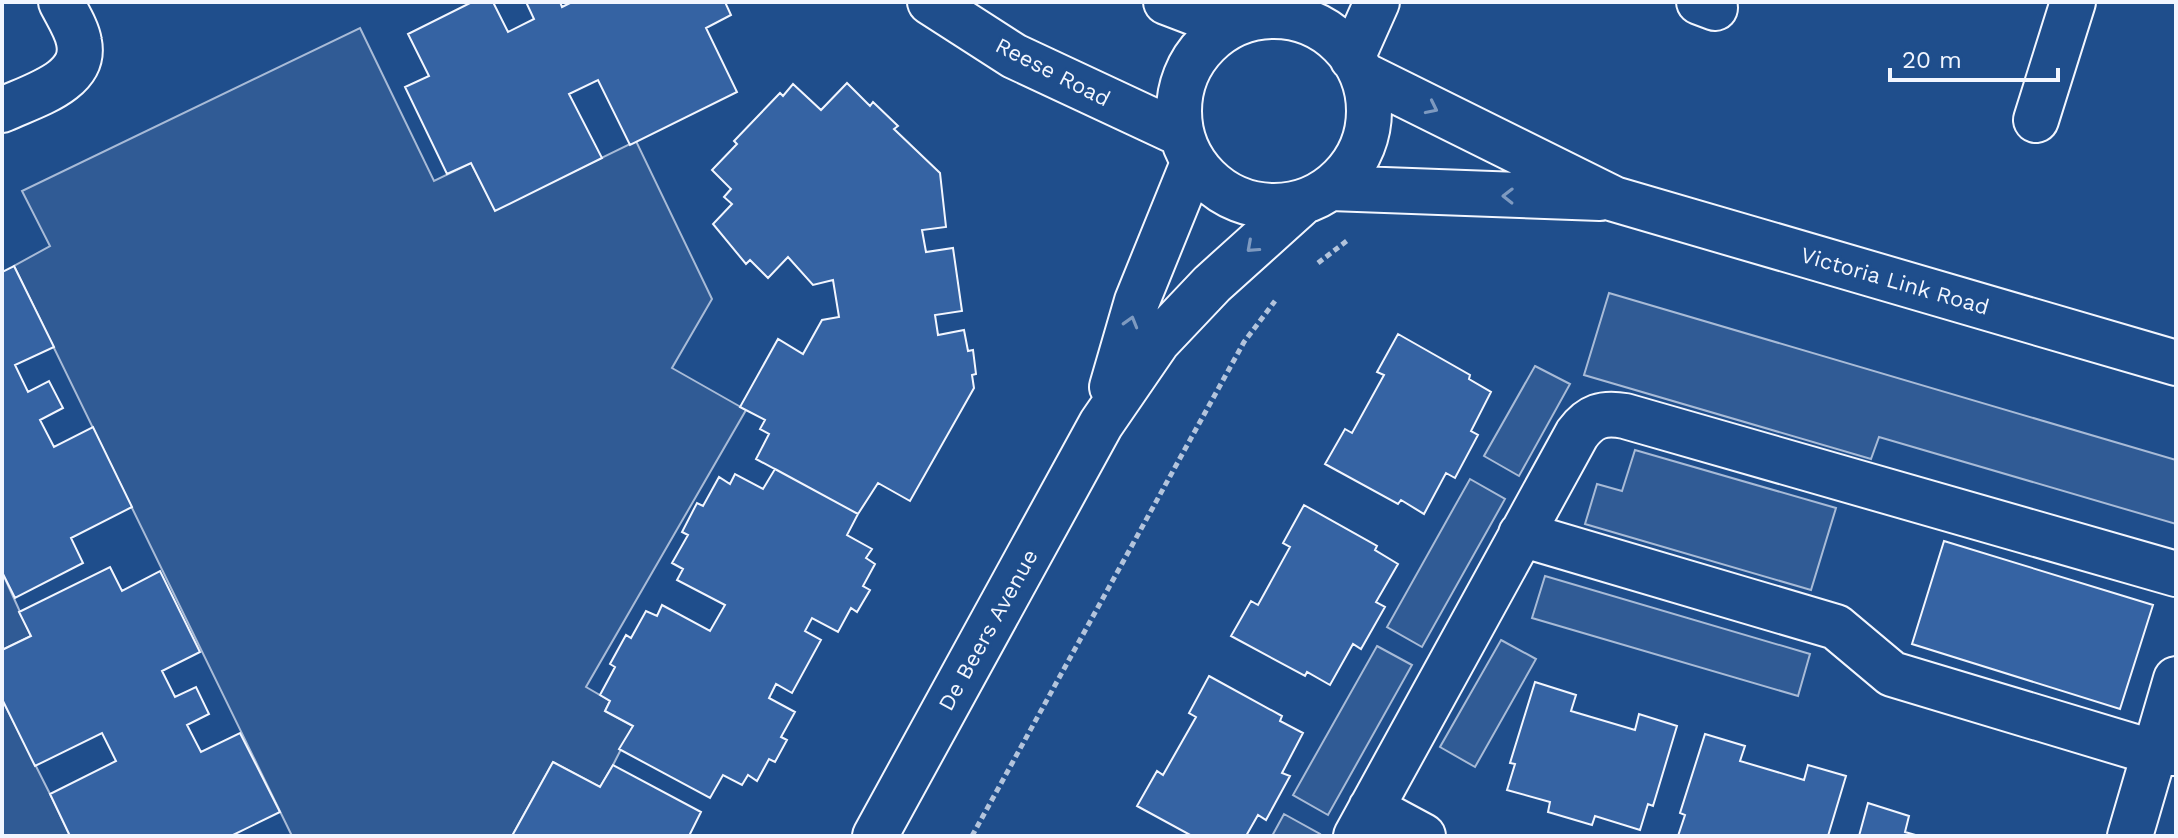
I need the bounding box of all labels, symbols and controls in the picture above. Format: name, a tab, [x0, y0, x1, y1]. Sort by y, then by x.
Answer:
street label: Reese Road	[992, 32, 1114, 112]
scale bar	[1890, 32, 2058, 82]
text: 20 m	[1902, 46, 1962, 74]
one-way arrow	[1424, 99, 1439, 114]
one-way arrow	[1501, 187, 1514, 205]
one-way arrow	[1247, 238, 1261, 253]
street label: Victoria Link Road	[1798, 242, 1992, 320]
one-way arrow	[1122, 316, 1138, 329]
street label: De Beers Avenue	[933, 545, 1043, 715]

